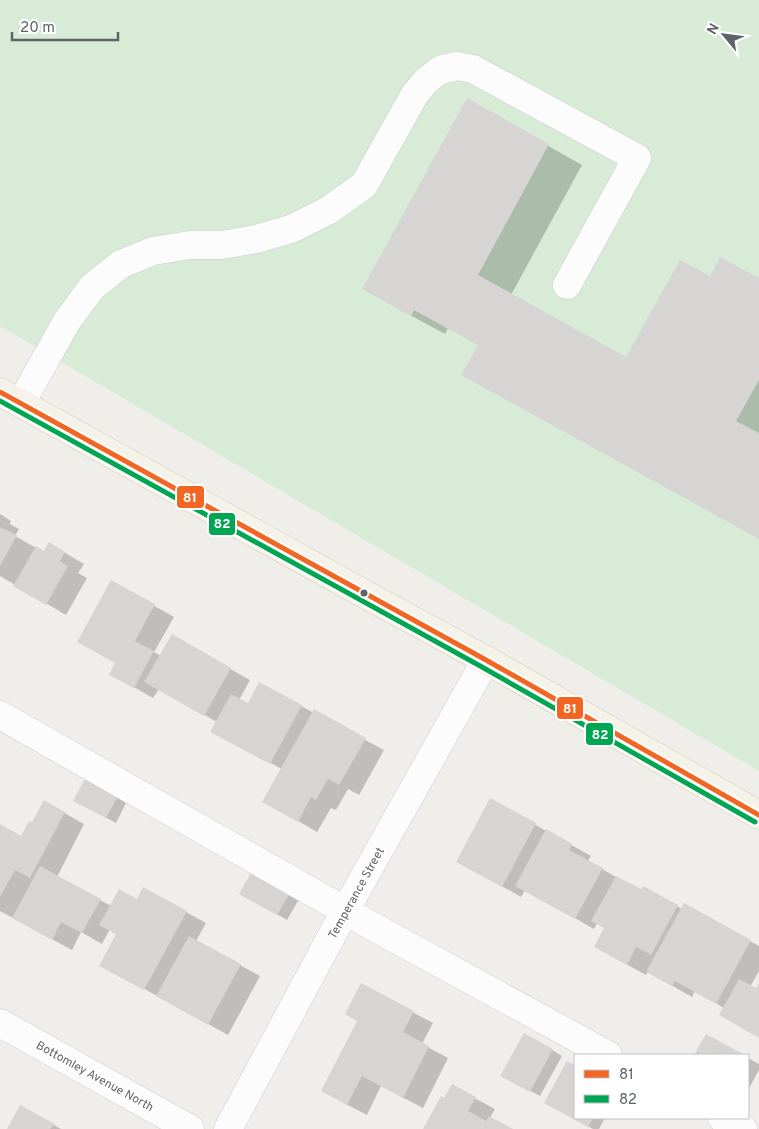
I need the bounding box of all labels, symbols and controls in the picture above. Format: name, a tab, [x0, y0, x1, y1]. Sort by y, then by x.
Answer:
scale bar	[12, 10, 119, 42]
north arrow	[699, 10, 749, 60]
text: 20 m	[20, 19, 55, 38]
text: N	[704, 21, 724, 38]
line badge: 81	[176, 485, 205, 509]
text: 81	[183, 490, 197, 507]
line badge: 82	[208, 512, 236, 536]
text: 82	[213, 516, 231, 533]
unlabelled marker	[359, 588, 369, 598]
line badge: 81	[556, 696, 584, 720]
text: 81	[563, 701, 577, 718]
line badge: 82	[585, 722, 614, 746]
text: 82	[591, 727, 609, 744]
street label: Temperance Street	[325, 845, 389, 942]
street label: Bottomley Avenue North	[33, 1038, 156, 1116]
legend	[574, 1054, 749, 1119]
text: 81	[619, 1066, 634, 1085]
text: 82	[619, 1091, 637, 1110]

